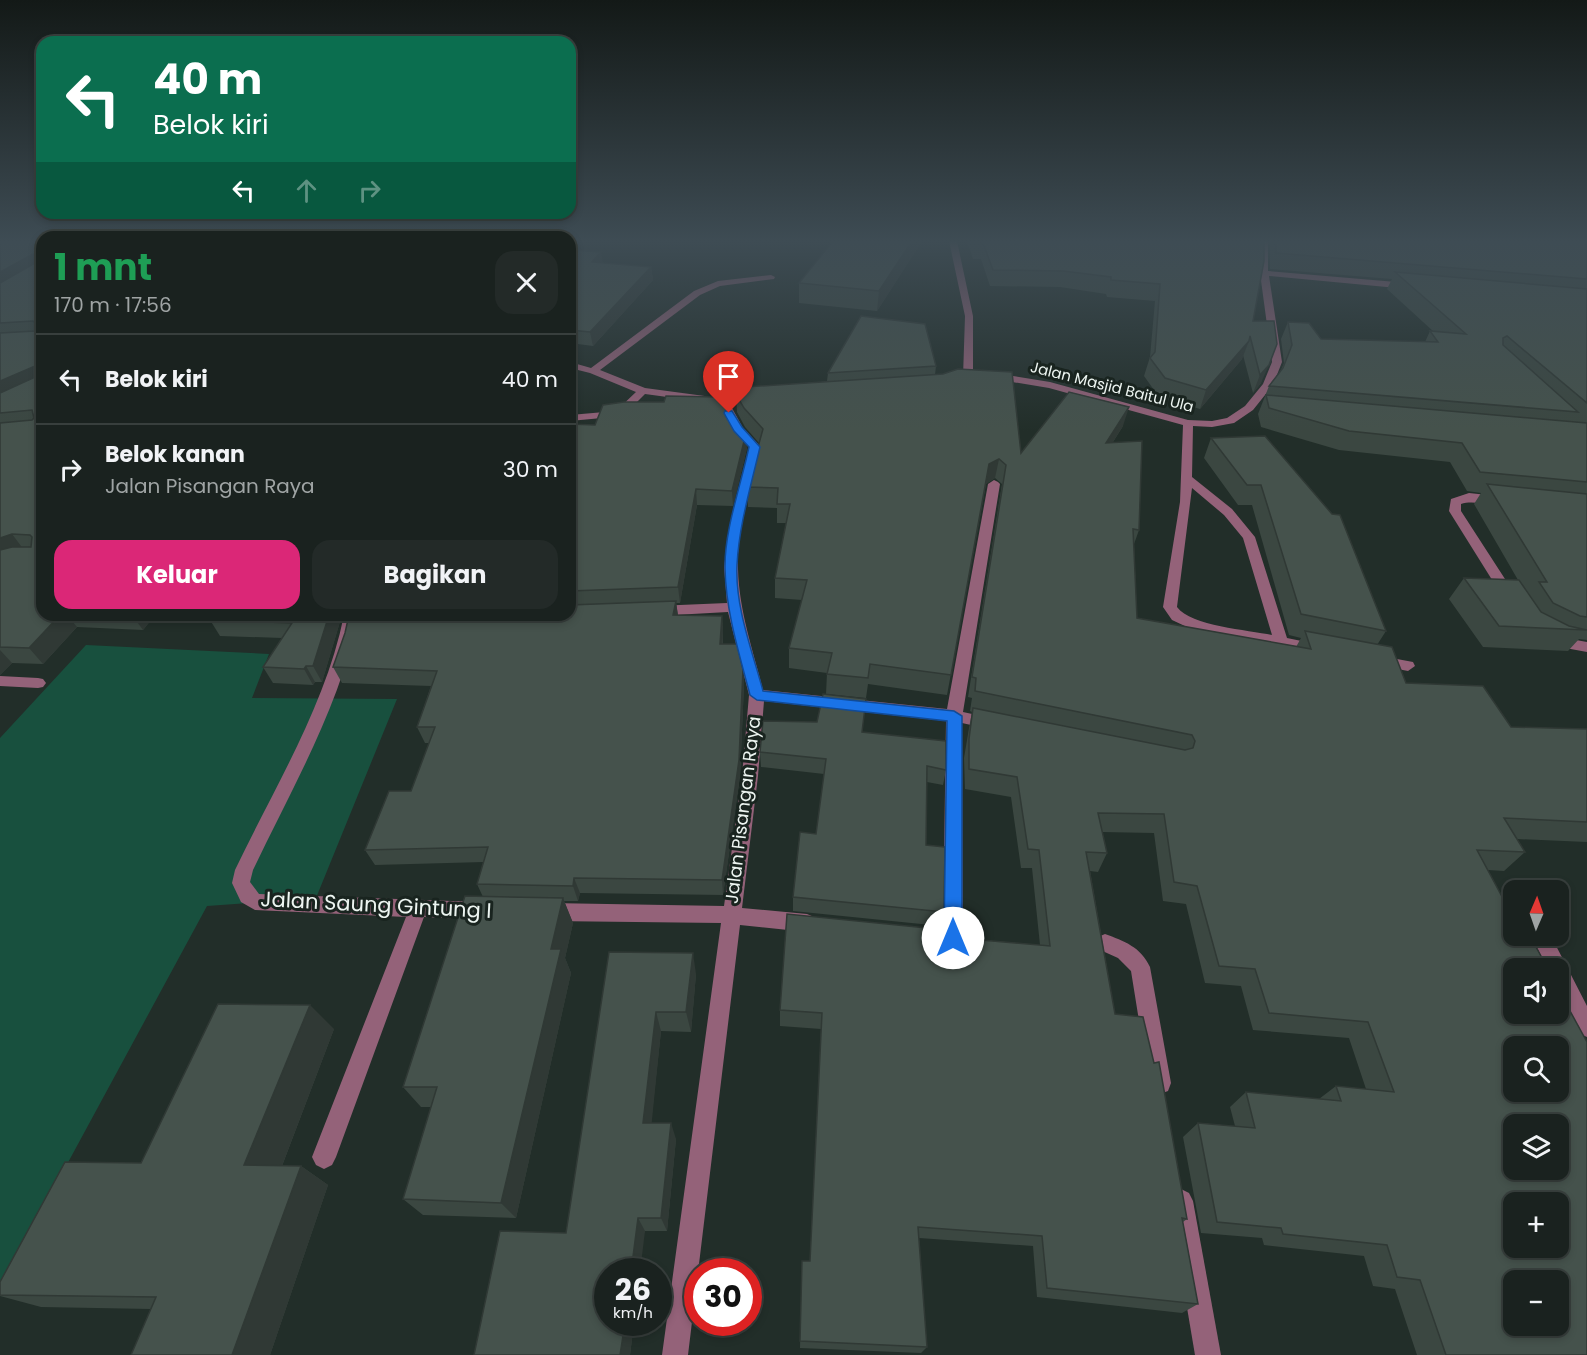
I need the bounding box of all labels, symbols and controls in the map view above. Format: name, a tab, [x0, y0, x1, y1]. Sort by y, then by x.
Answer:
text: 40 m	[153, 50, 262, 109]
icon: left	[54, 60, 132, 138]
text: Belok kiri	[153, 106, 269, 143]
icon: left	[227, 174, 260, 207]
icon: ahead	[290, 174, 323, 207]
icon: right	[353, 174, 386, 207]
text: 1 mnt	[54, 242, 152, 293]
button: close	[495, 251, 558, 314]
text: 170 m · 17:56	[54, 291, 172, 319]
pin	[703, 351, 754, 413]
street label: Jalan Masjid Baitul Ula	[1028, 356, 1196, 417]
icon: arrive	[712, 360, 745, 393]
icon: left	[54, 363, 87, 396]
text: Belok kiri	[105, 364, 208, 395]
text: 40 m	[502, 364, 558, 395]
text: Belok kanan	[105, 439, 245, 470]
icon: right	[54, 453, 87, 486]
text: 30 m	[503, 454, 558, 485]
text: Jalan Pisangan Raya	[105, 472, 315, 500]
button: Keluar	[54, 540, 300, 609]
button: Bagikan	[312, 540, 558, 609]
street label: Jalan Pisangan Raya	[719, 715, 766, 905]
north arrow	[1503, 880, 1569, 946]
map controls	[1503, 880, 1569, 1336]
street label: Jalan Saung Gintung I	[260, 884, 492, 925]
position arrow	[921, 906, 985, 970]
button: sound	[1503, 958, 1569, 1024]
button: search	[1503, 1036, 1569, 1102]
button: layers	[1503, 1114, 1569, 1180]
button: +	[1503, 1192, 1569, 1258]
speed limit sign: 30	[684, 1258, 762, 1336]
text: 26	[615, 1268, 651, 1311]
button: −	[1503, 1270, 1569, 1336]
text: km/h	[613, 1302, 653, 1323]

